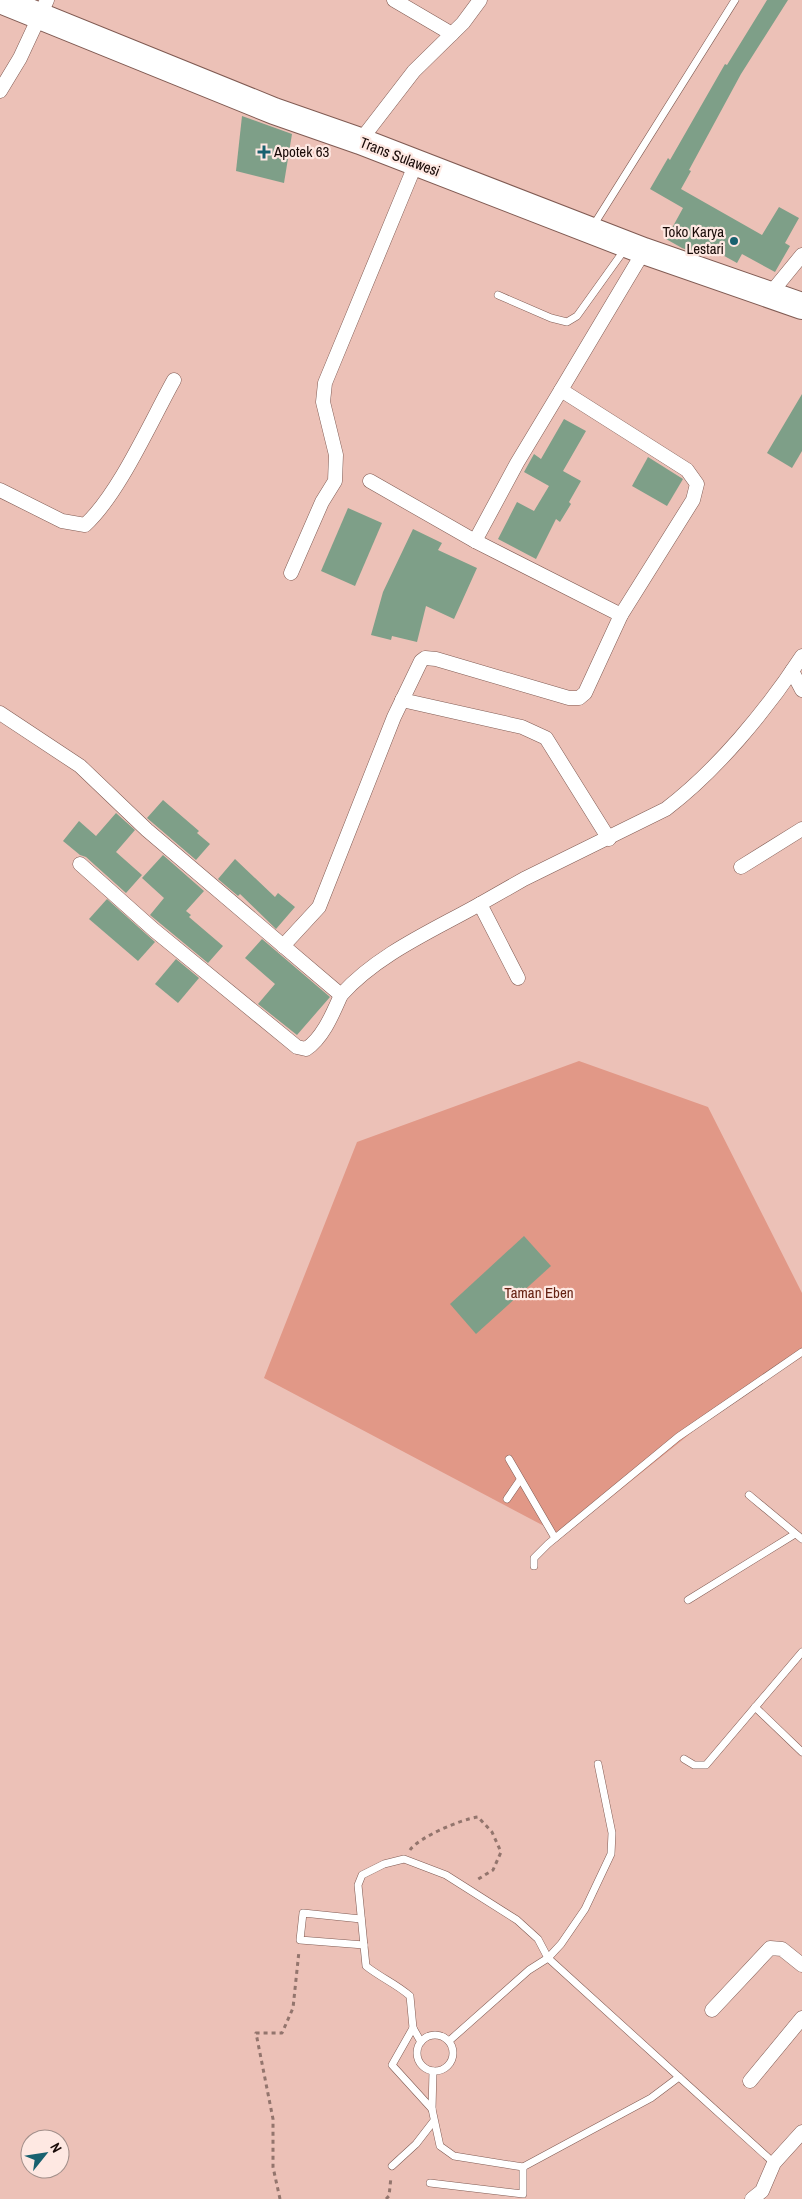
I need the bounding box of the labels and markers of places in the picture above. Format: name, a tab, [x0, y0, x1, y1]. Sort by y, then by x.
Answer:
place label: Apotek 63	[273, 141, 330, 162]
marker: Apotek 63	[258, 146, 270, 158]
place label: Toko Karya Lestari	[662, 221, 724, 259]
marker: Toko Karya Lestari	[728, 235, 740, 247]

